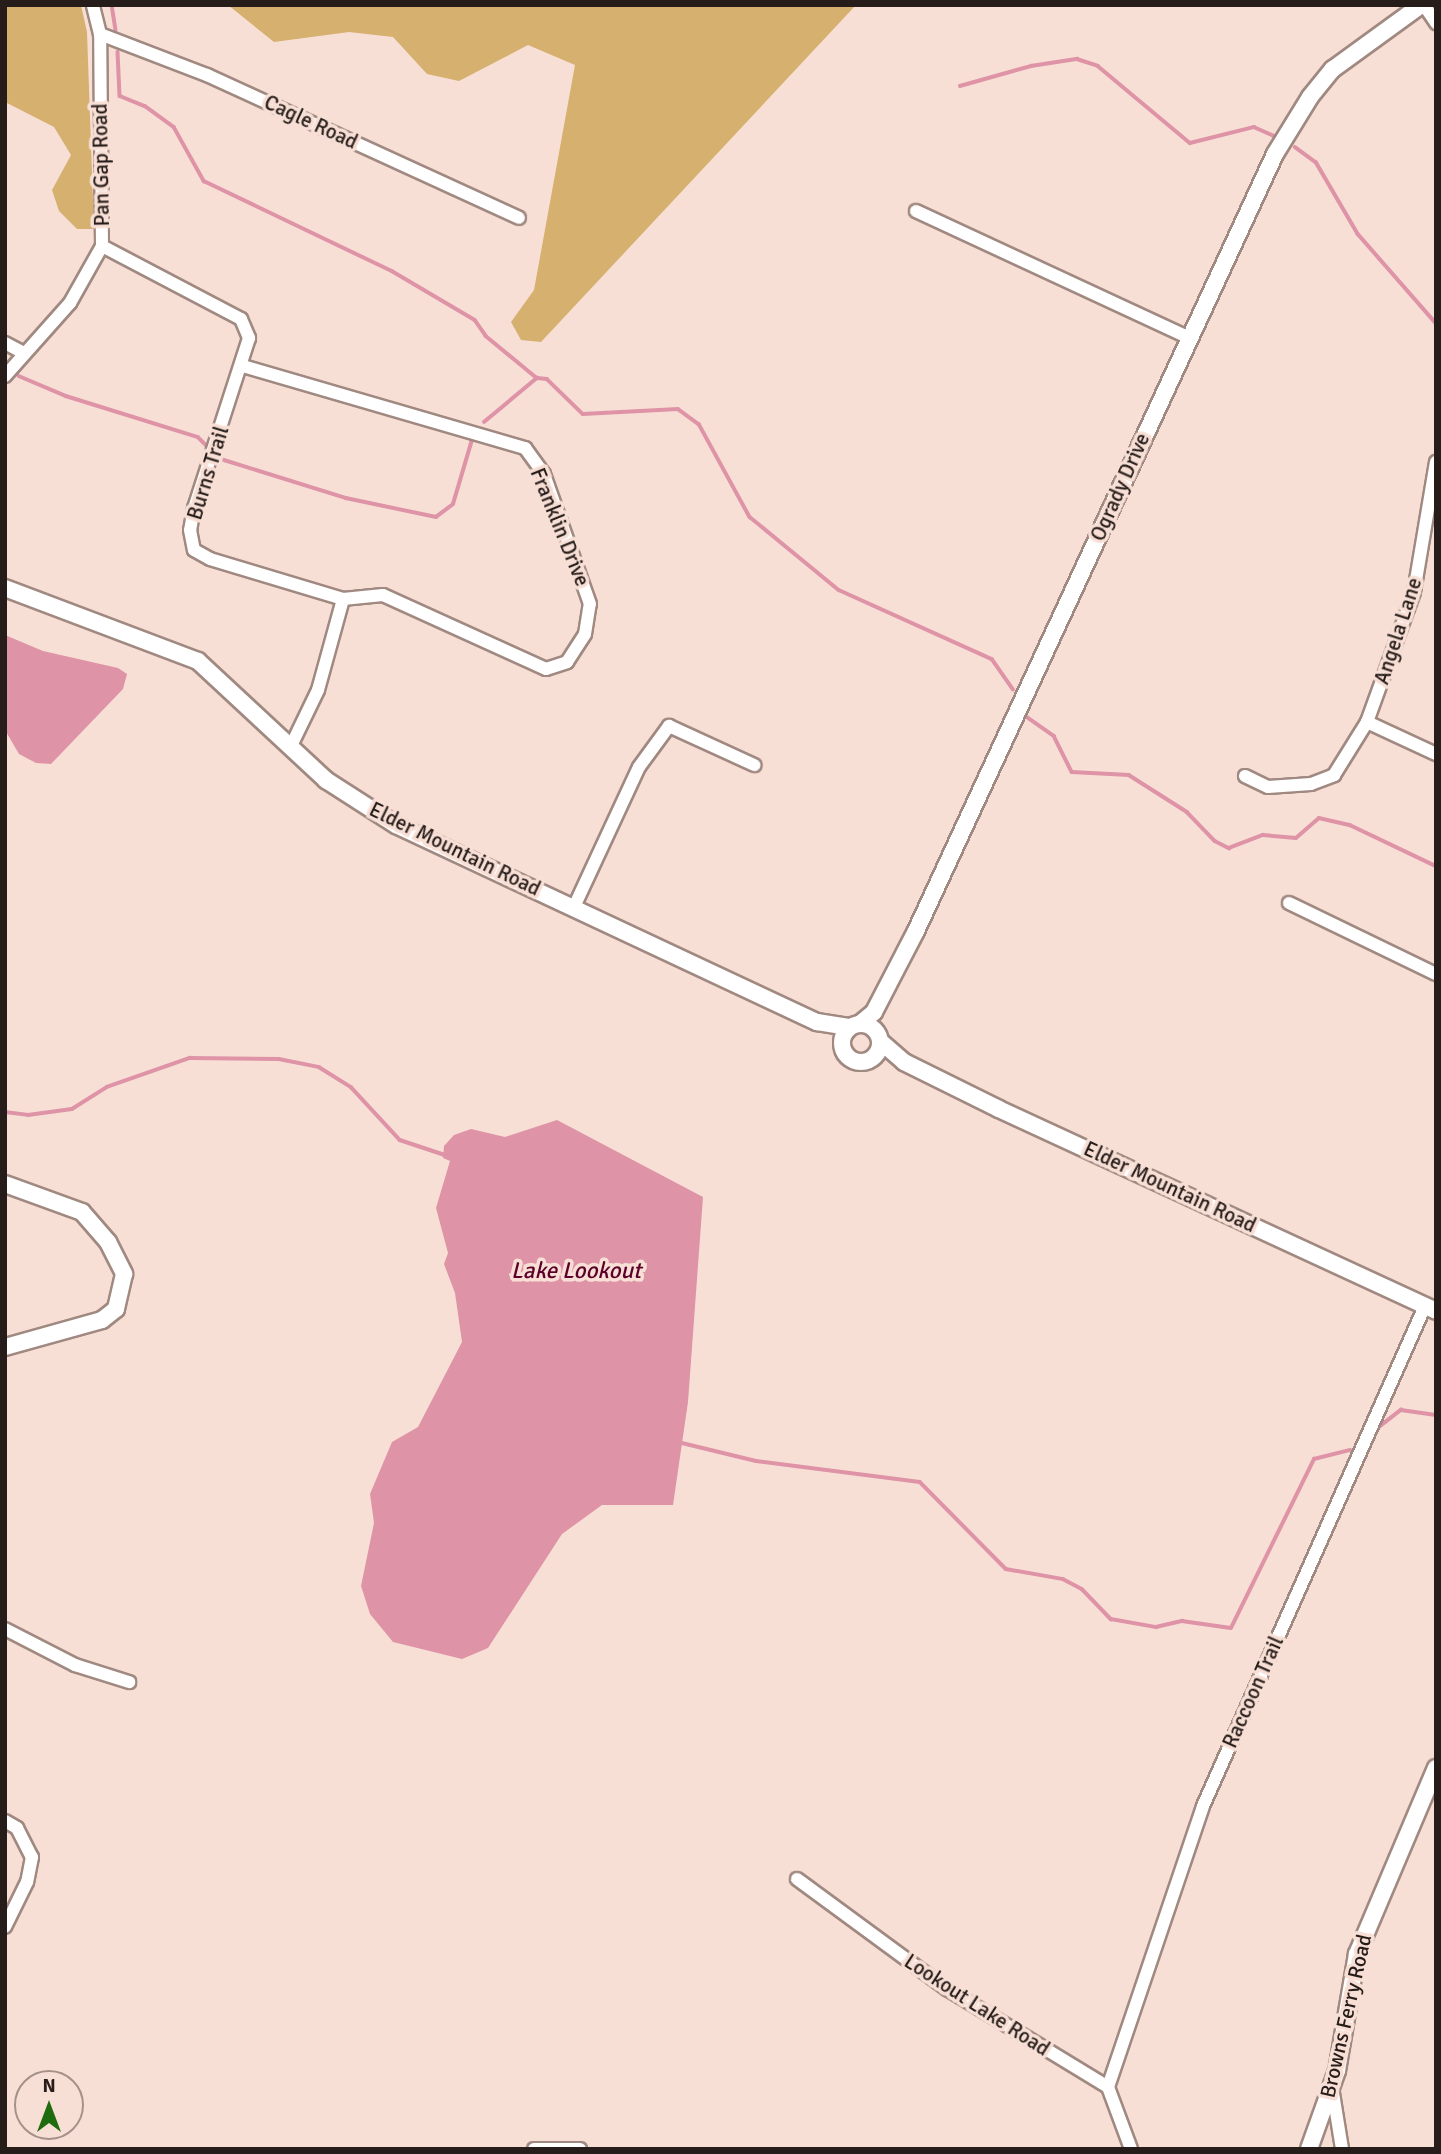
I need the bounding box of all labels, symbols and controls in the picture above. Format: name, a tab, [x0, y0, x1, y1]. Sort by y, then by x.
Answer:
street label: Cagle Road	[260, 89, 362, 155]
street label: Pan Gap Road	[87, 103, 115, 227]
street label: Burns Trail	[182, 423, 234, 523]
street label: Ogrady Drive	[1085, 429, 1155, 545]
street label: Franklin Drive	[525, 464, 595, 590]
street label: Angela Lane	[1369, 574, 1427, 688]
street label: Elder Mountain Road	[365, 797, 545, 901]
street label: Elder Mountain Road	[1080, 1136, 1260, 1238]
water label: Lake Lookout	[511, 1257, 641, 1285]
street label: Raccoon Trail	[1217, 1632, 1289, 1752]
street label: Browns Ferry Road	[1315, 1932, 1377, 2100]
street label: Lookout Lake Road	[900, 1949, 1054, 2061]
north arrow	[14, 2070, 84, 2140]
text: N	[42, 2074, 56, 2098]

